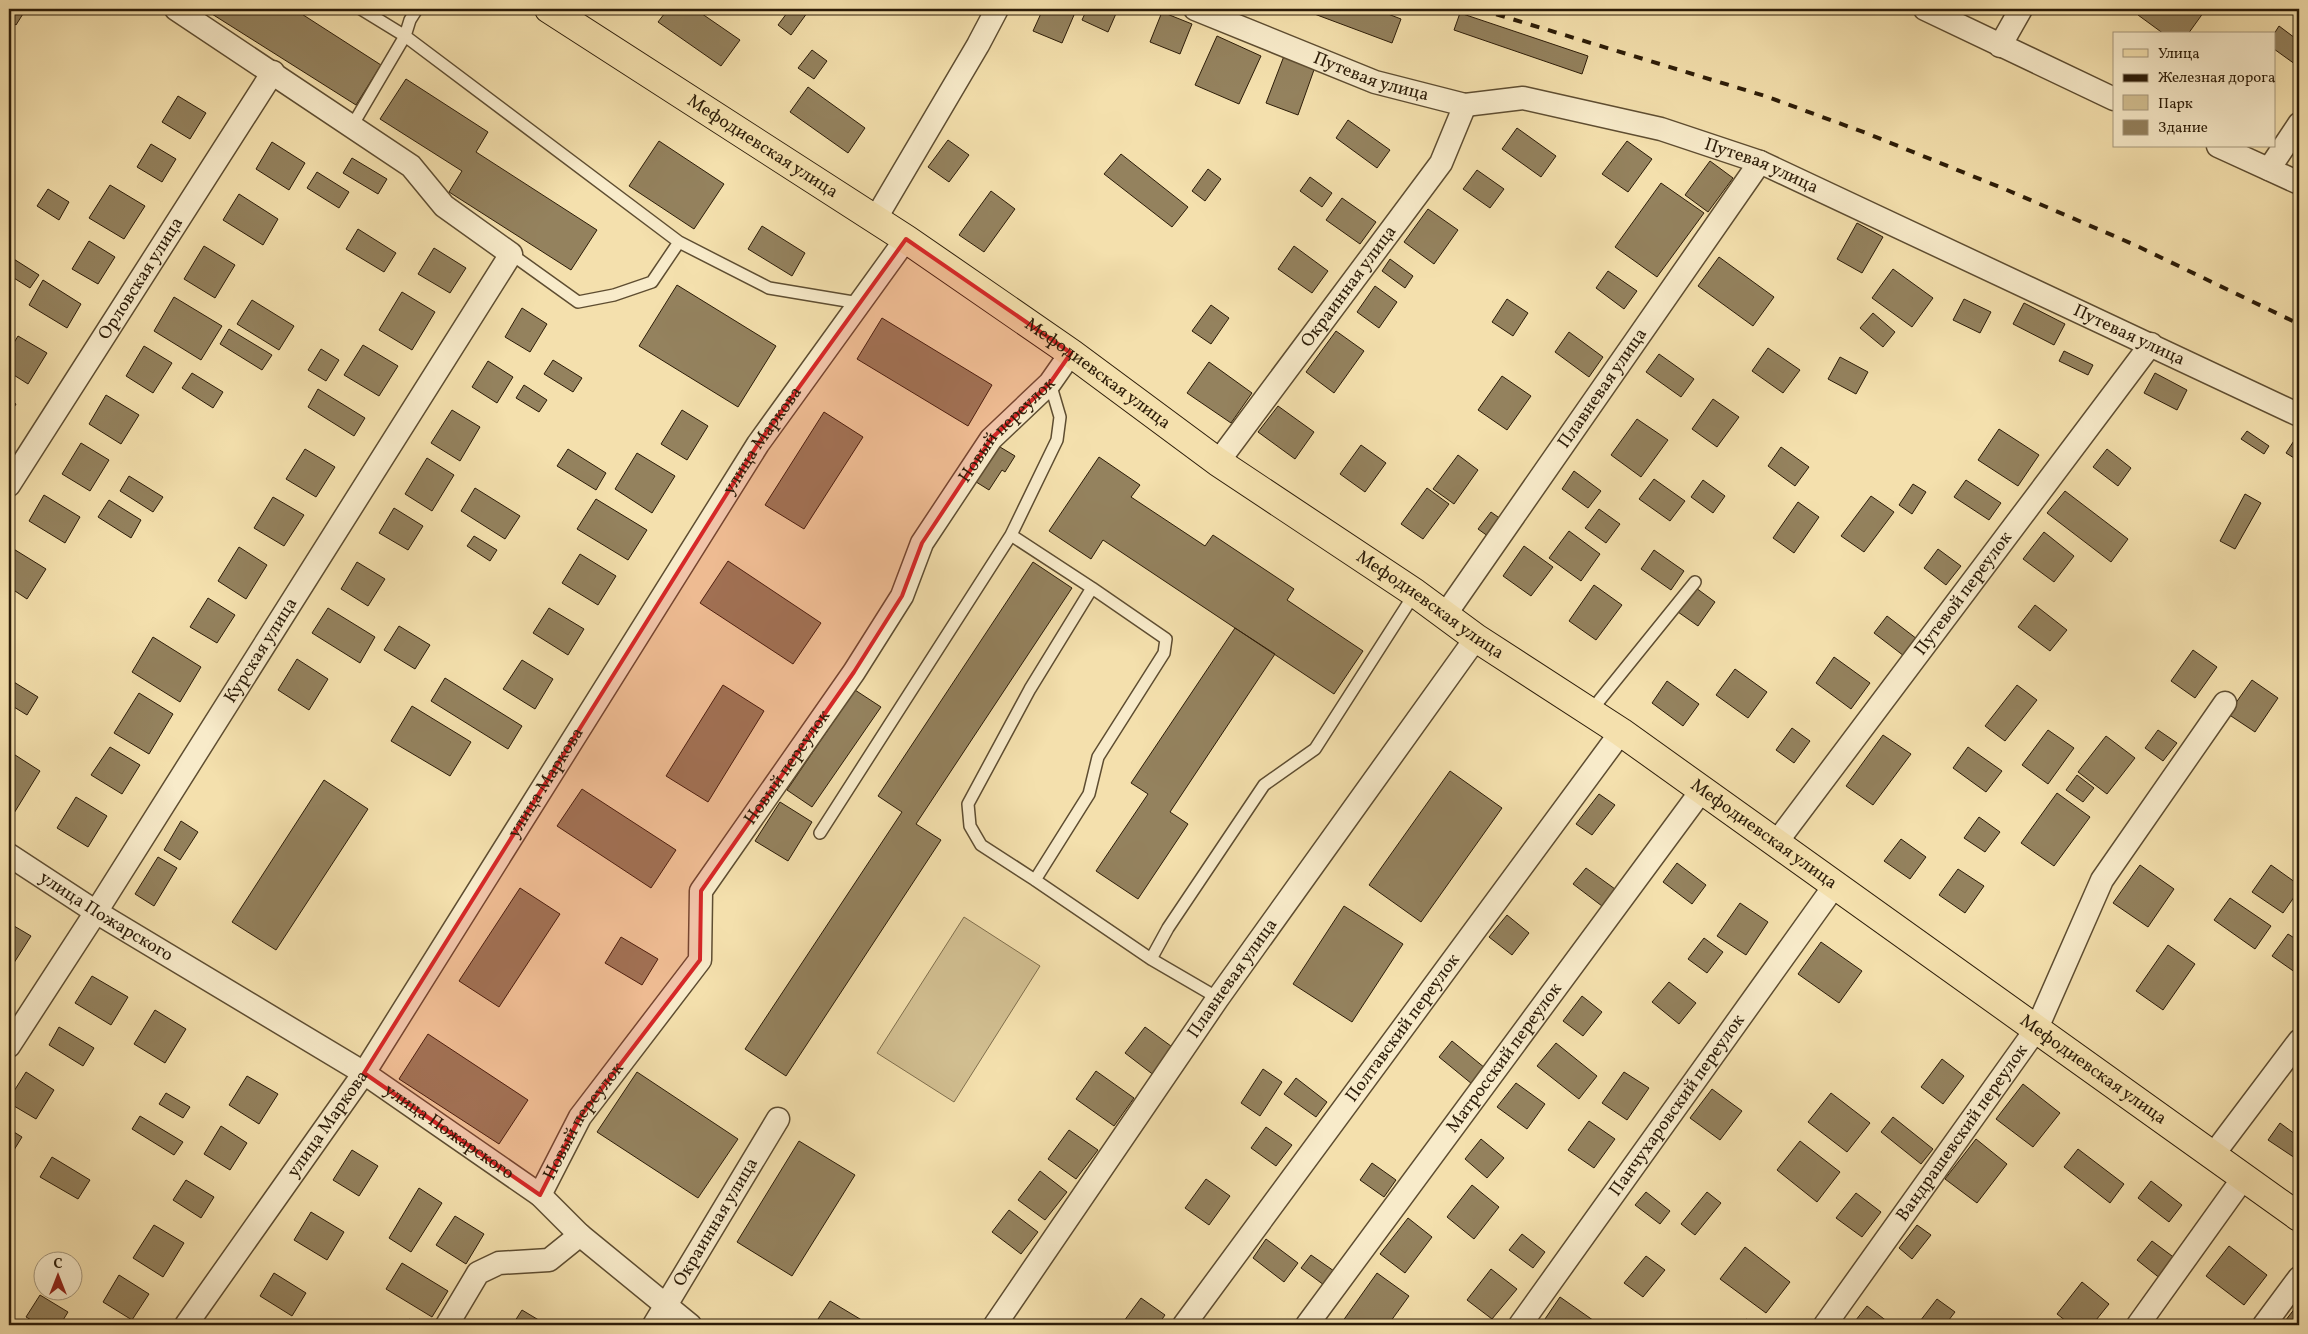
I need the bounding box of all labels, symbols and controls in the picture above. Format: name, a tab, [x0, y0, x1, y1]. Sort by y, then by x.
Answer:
legend	[2113, 32, 2276, 148]
text: Улица	[2158, 44, 2200, 65]
street label: Путевая улица	[1309, 46, 1432, 108]
text: Железная дорога	[2158, 68, 2275, 89]
street label: Мефодиевская улица	[682, 89, 843, 205]
text: Парк	[2158, 94, 2193, 115]
text: Здание	[2158, 118, 2208, 139]
street label: Путевая улица	[1701, 132, 1822, 200]
street label: Орловская улица	[92, 212, 190, 345]
street label: Окраинная улица	[1295, 220, 1403, 353]
street label: Путевая улица	[2069, 298, 2189, 372]
street label: Мефодиевская улица	[1020, 312, 1176, 435]
street label: Плавневая улица	[1552, 323, 1653, 454]
street label: Новый переулок	[953, 371, 1062, 488]
street label: улица Маркова	[717, 381, 808, 500]
street label: Путевой переулок	[1909, 526, 2019, 661]
street label: Мефодиевская улица	[1351, 545, 1509, 665]
street label: Курская улица	[218, 593, 304, 708]
street label: Новый переулок	[738, 704, 837, 830]
street label: улица Маркова	[502, 723, 590, 843]
street label: Мефодиевская улица	[1685, 773, 1842, 895]
street label: улица Пожарского	[34, 865, 178, 968]
street label: Плавневая улица	[1181, 914, 1283, 1044]
street label: Полтавский переулок	[1340, 948, 1466, 1107]
street label: Матросский переулок	[1440, 977, 1568, 1138]
street label: Панчухаровский переулок	[1603, 1009, 1751, 1202]
street label: Мефодиевская улица	[2015, 1009, 2172, 1131]
street label: Вандрашевский переулок	[1890, 1039, 2034, 1227]
street label: Новый переулок	[537, 1057, 630, 1184]
street label: улица Маркова	[281, 1065, 375, 1183]
street label: улица Пожарского	[379, 1078, 519, 1186]
street label: Окраинная улица	[667, 1153, 764, 1291]
north arrow	[32, 1252, 82, 1302]
text: С	[53, 1255, 63, 1274]

